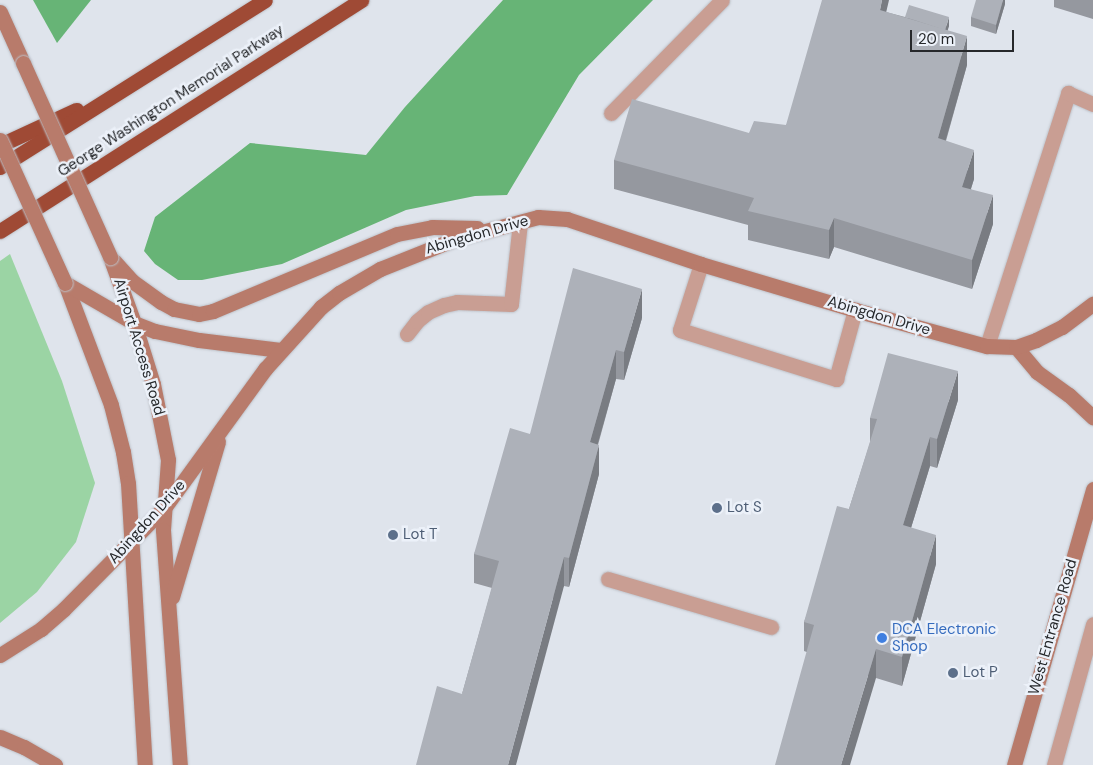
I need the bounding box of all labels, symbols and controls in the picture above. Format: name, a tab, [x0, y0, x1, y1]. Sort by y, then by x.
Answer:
scale bar	[913, 20, 1017, 52]
street label: George Washington Memorial Parkway	[55, 21, 287, 181]
text: 20 m	[918, 29, 954, 49]
street label: Abingdon Drive	[424, 212, 530, 258]
street label: Airport Access Road	[110, 276, 168, 418]
street label: Abingdon Drive	[826, 293, 932, 339]
street label: Abingdon Drive	[105, 477, 189, 567]
place label: Lot S	[727, 499, 762, 517]
marker: Lot S	[711, 502, 723, 514]
place label: Lot T	[403, 526, 437, 544]
marker: Lot T	[387, 529, 399, 541]
street label: West Entrance Road	[1025, 557, 1081, 697]
place label: DCA Electronic Shop	[892, 620, 996, 655]
marker: DCA Electronic Shop	[876, 632, 888, 644]
place label: Lot P	[963, 664, 998, 682]
marker: Lot P	[947, 667, 959, 679]

